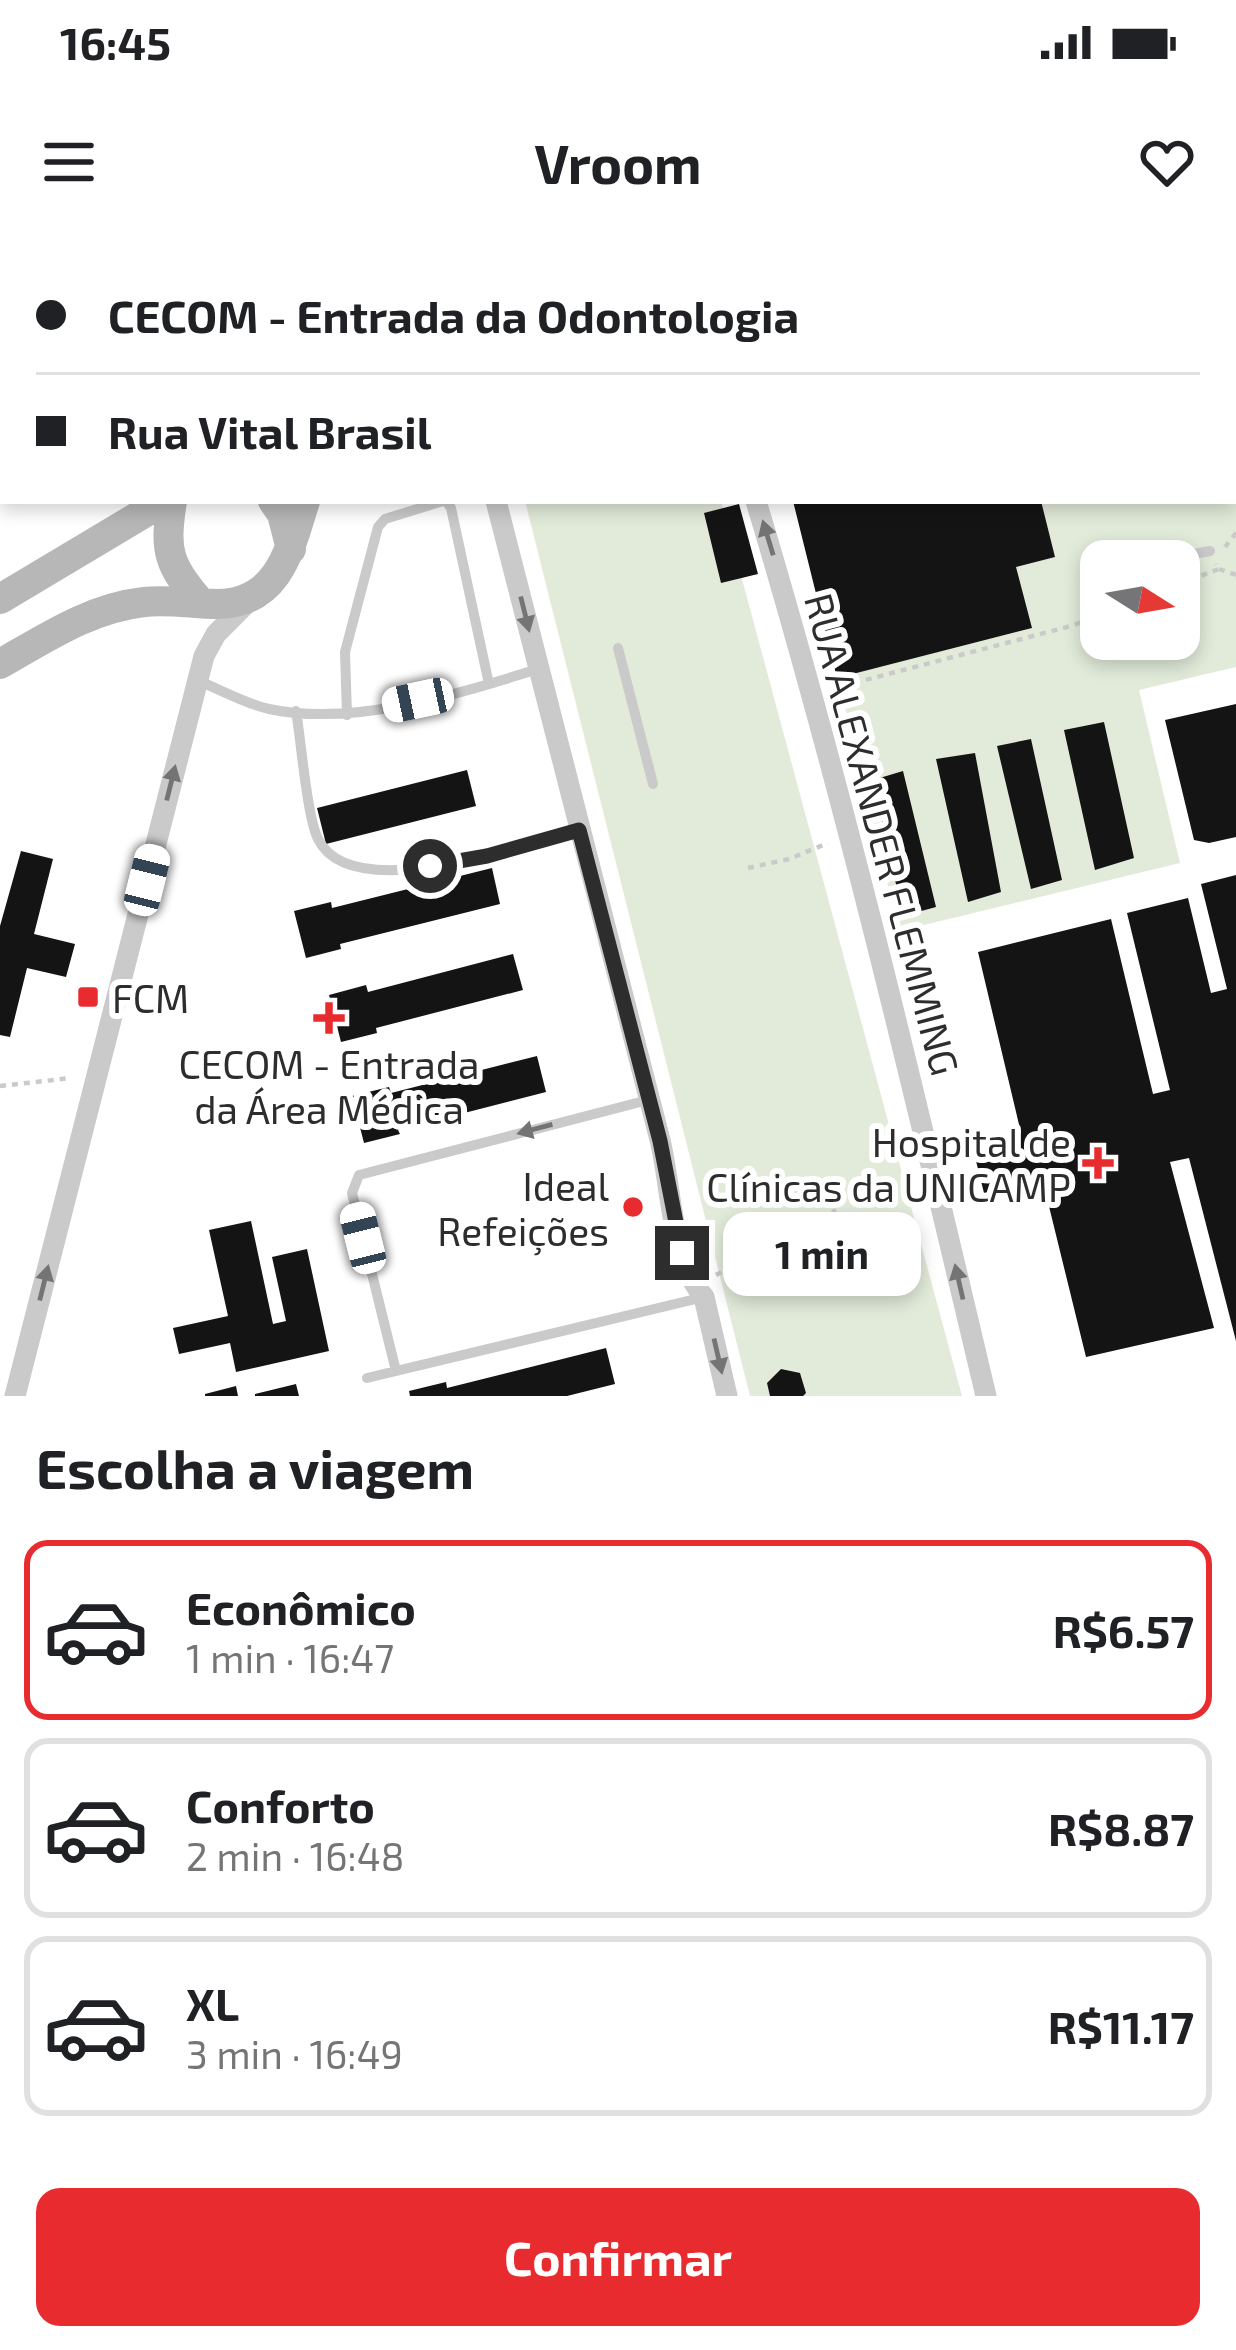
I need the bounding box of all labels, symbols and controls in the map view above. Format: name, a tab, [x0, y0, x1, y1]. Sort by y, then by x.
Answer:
text: 16:45	[60, 15, 171, 69]
icon: menu	[36, 129, 102, 195]
icon: heart	[1134, 129, 1200, 195]
text: Vroom	[534, 130, 702, 195]
text: CECOM - Entrada da Odontologia	[108, 288, 799, 342]
text: Rua Vital Brasil	[108, 404, 432, 458]
one-way arrow	[758, 520, 776, 556]
north arrow	[1080, 540, 1200, 660]
map controls	[1080, 540, 1200, 660]
street label: RUA ALEXANDER FLEMMING	[796, 588, 970, 1080]
one-way arrow	[516, 596, 535, 633]
car	[379, 675, 457, 725]
one-way arrow	[163, 764, 182, 801]
route start	[403, 839, 457, 893]
car	[121, 841, 173, 919]
place label: FCM	[112, 974, 189, 1021]
marker: FCM	[75, 984, 101, 1010]
marker: CECOM - Entrada da Área Médica	[313, 1002, 345, 1034]
place label: CECOM - Entrada da Área Médica	[179, 1040, 479, 1132]
place label: Hospital de Clínicas da UNICAMP	[706, 1118, 1071, 1210]
one-way arrow	[516, 1121, 553, 1140]
marker: Hospital de Clínicas da UNICAMP	[1082, 1147, 1114, 1179]
place label: Ideal Refeições	[437, 1162, 609, 1256]
marker: Ideal Refeições	[620, 1194, 646, 1220]
car	[337, 1199, 389, 1277]
callout: 1 min	[724, 1211, 922, 1295]
route end	[655, 1226, 709, 1280]
text: 1 min	[775, 1230, 869, 1277]
one-way arrow	[35, 1264, 54, 1301]
one-way arrow	[949, 1264, 968, 1301]
one-way arrow	[709, 1338, 728, 1375]
text: Escolha a viagem	[36, 1435, 474, 1500]
icon: car	[42, 1576, 150, 1684]
text: Econômico	[186, 1580, 416, 1634]
text: R$6.57	[1053, 1603, 1194, 1657]
text: 1 min · 16:47	[186, 1634, 394, 1681]
icon: car	[42, 1774, 150, 1882]
text: Conforto	[186, 1778, 375, 1832]
text: R$8.87	[1048, 1801, 1194, 1855]
text: 2 min · 16:48	[186, 1832, 404, 1879]
icon: car	[42, 1972, 150, 2080]
text: XL	[186, 1976, 239, 2030]
text: R$11.17	[1048, 1999, 1194, 2053]
text: 3 min · 16:49	[186, 2030, 403, 2077]
button: Confirmar	[36, 2188, 1200, 2326]

